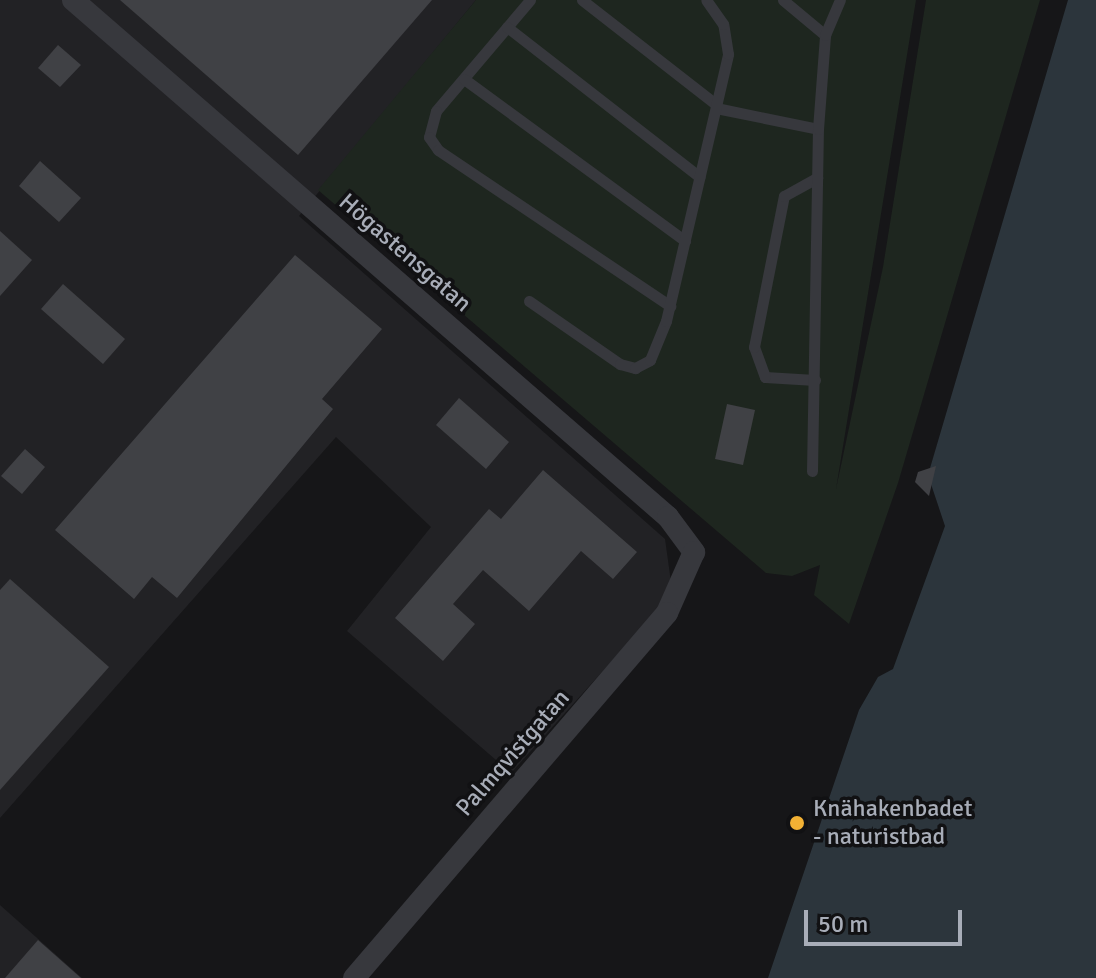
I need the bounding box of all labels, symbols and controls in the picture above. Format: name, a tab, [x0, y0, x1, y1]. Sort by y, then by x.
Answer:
street label: Högastensgatan	[333, 188, 477, 318]
street label: Palmqvistgatan	[450, 684, 576, 822]
place label: Knähakenbadet - naturistbad	[813, 795, 972, 851]
marker: Knähakenbadet - naturistbad	[788, 814, 806, 832]
scale bar	[808, 894, 966, 944]
text: 50 m	[818, 909, 868, 939]

